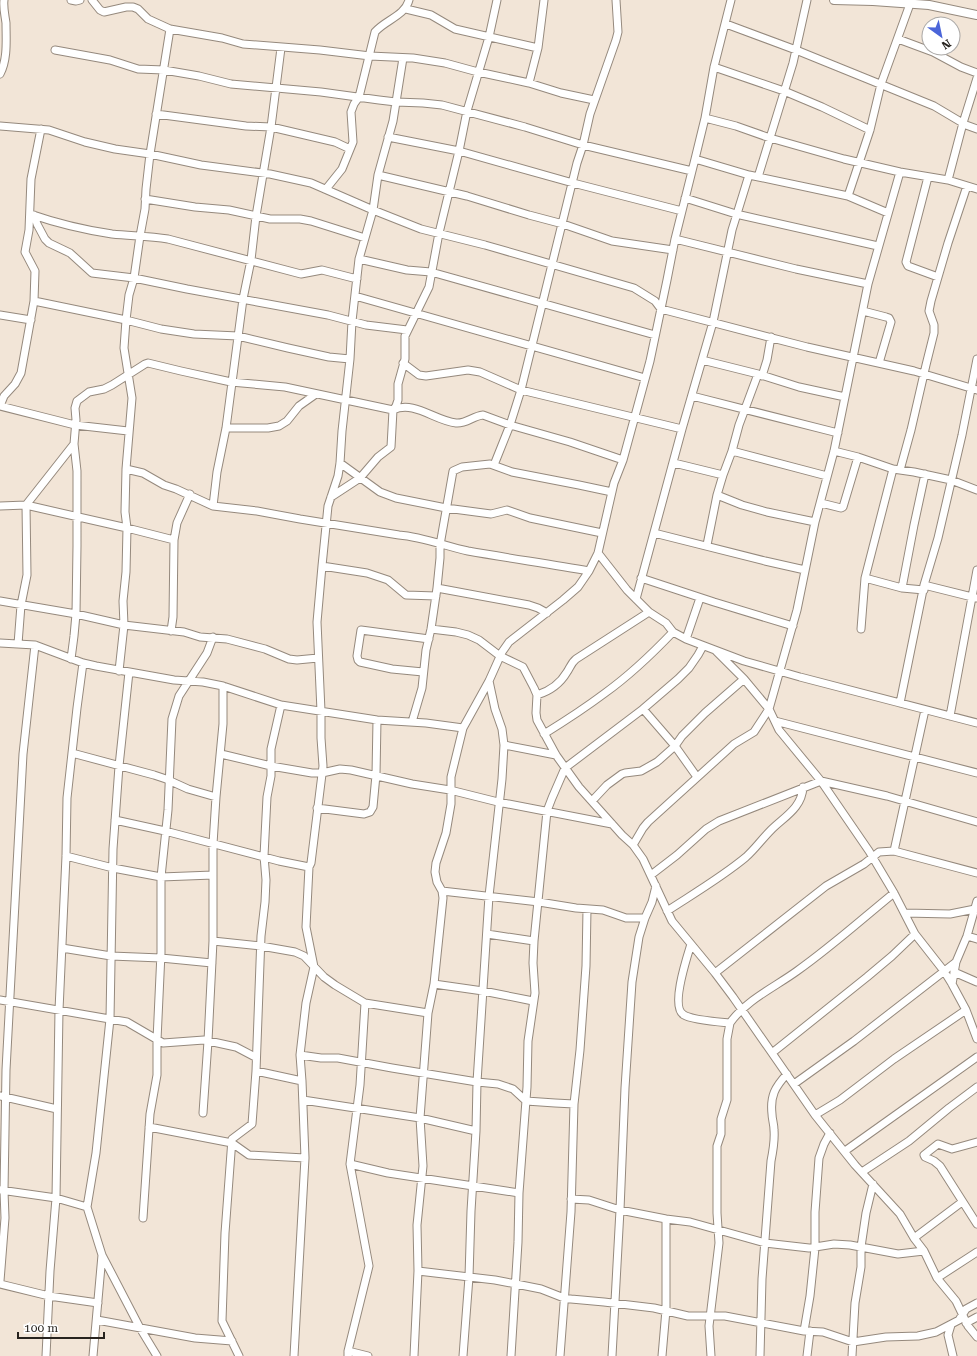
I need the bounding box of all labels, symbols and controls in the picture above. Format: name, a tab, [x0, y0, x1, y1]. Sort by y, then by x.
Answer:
north arrow	[921, 16, 961, 56]
text: N	[939, 36, 953, 52]
scale bar	[18, 1314, 104, 1340]
text: 100 m	[24, 1321, 58, 1335]

